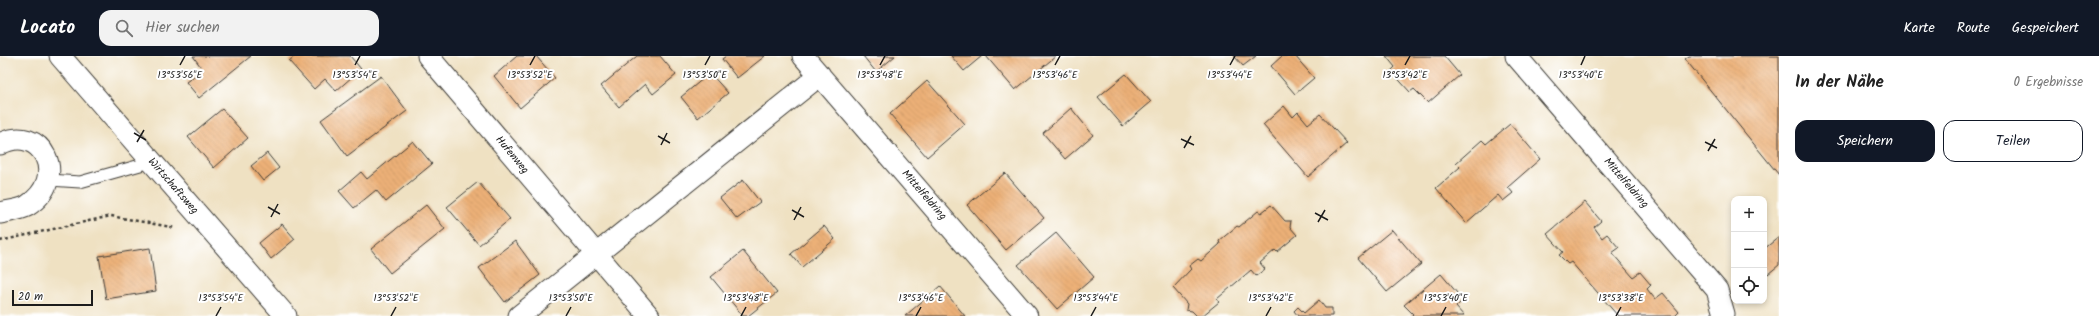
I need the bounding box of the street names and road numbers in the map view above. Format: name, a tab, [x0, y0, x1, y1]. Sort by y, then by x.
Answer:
street label: Hufenweg	[491, 132, 533, 178]
street label: Wirtschaftsweg	[143, 154, 203, 218]
street label: Mittelfeldring	[1599, 154, 1653, 212]
street label: Mittelfeldring	[897, 166, 951, 224]

